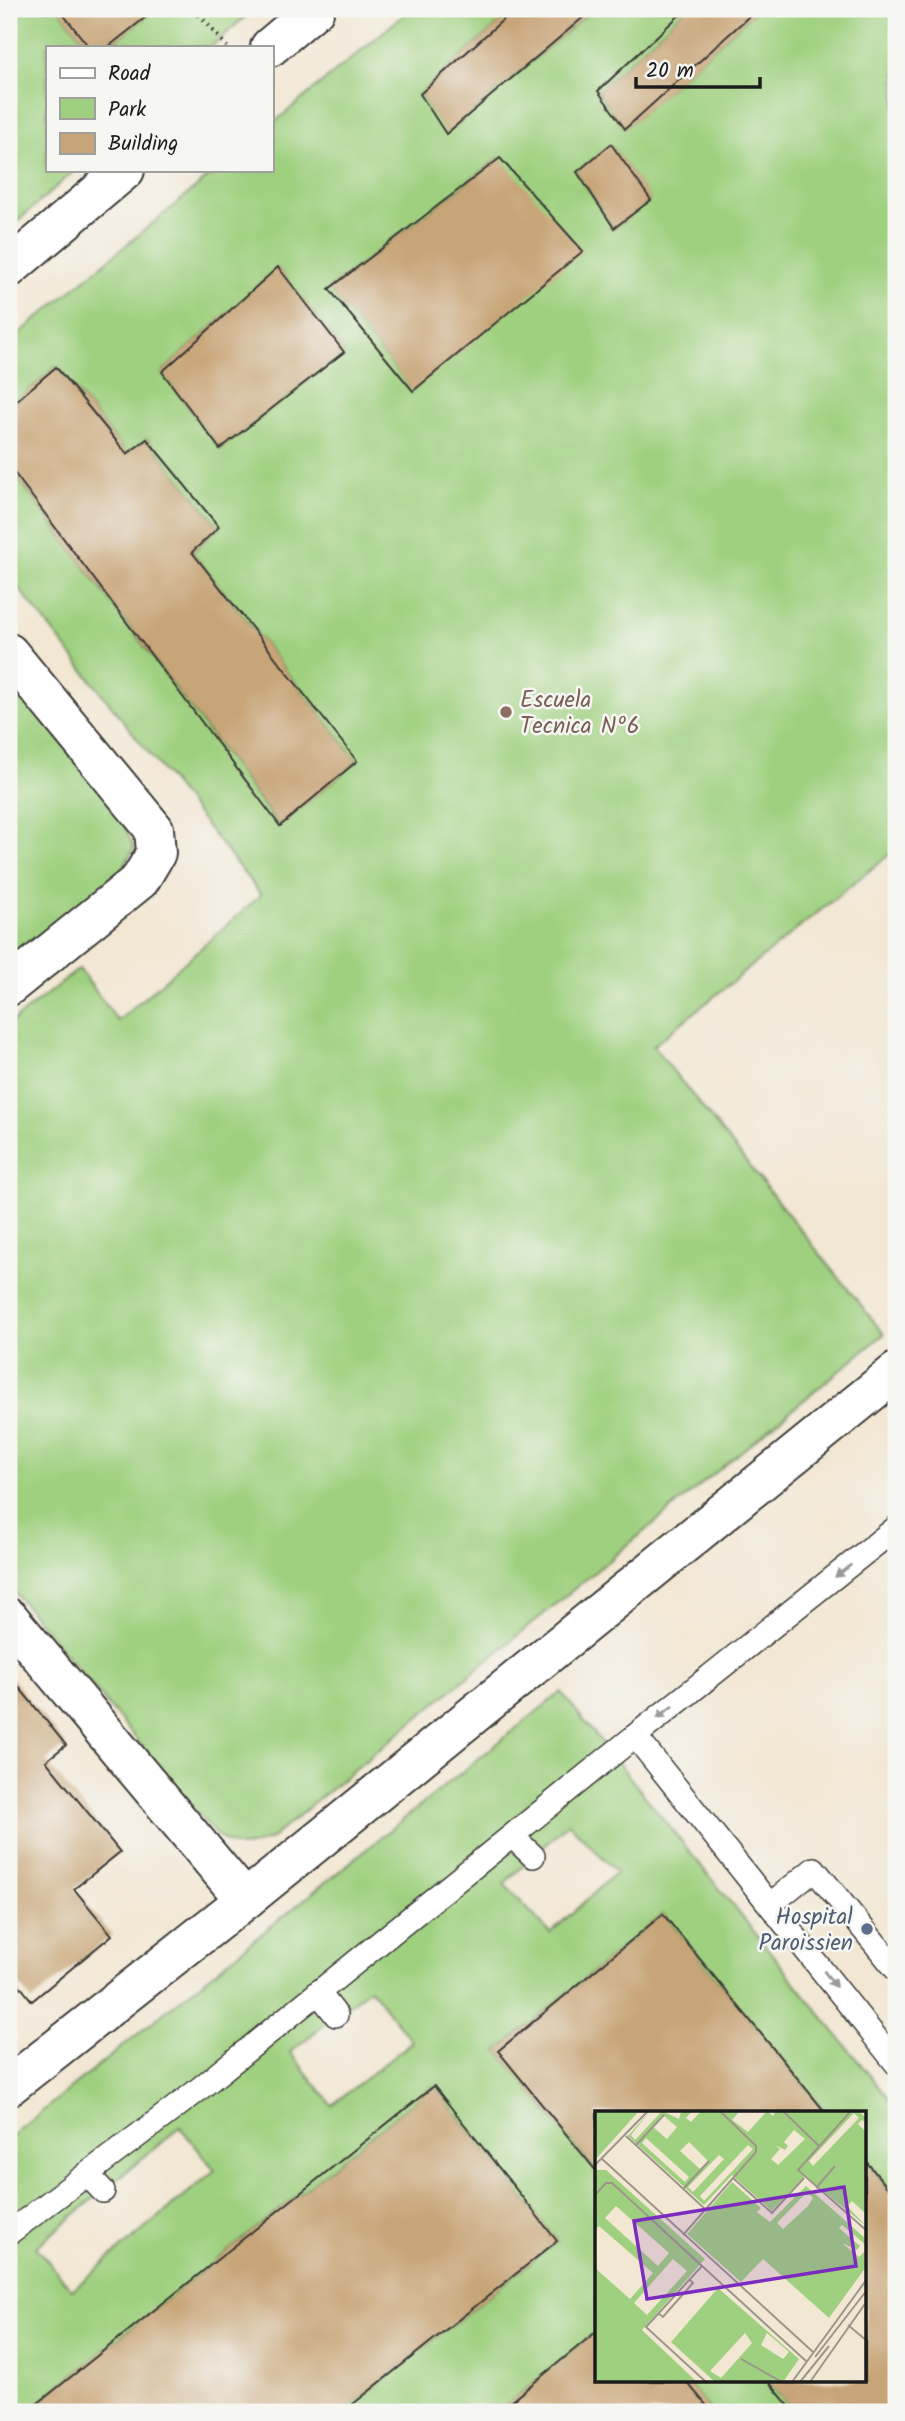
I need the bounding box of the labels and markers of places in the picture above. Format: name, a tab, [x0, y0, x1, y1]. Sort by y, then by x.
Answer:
place label: Escuela Tecnica Nº6	[520, 683, 640, 745]
marker: Escuela Tecnica Nº6	[498, 704, 514, 720]
place label: Hospital Paroissien	[759, 1900, 853, 1962]
marker: Hospital Paroissien	[859, 1921, 875, 1937]

